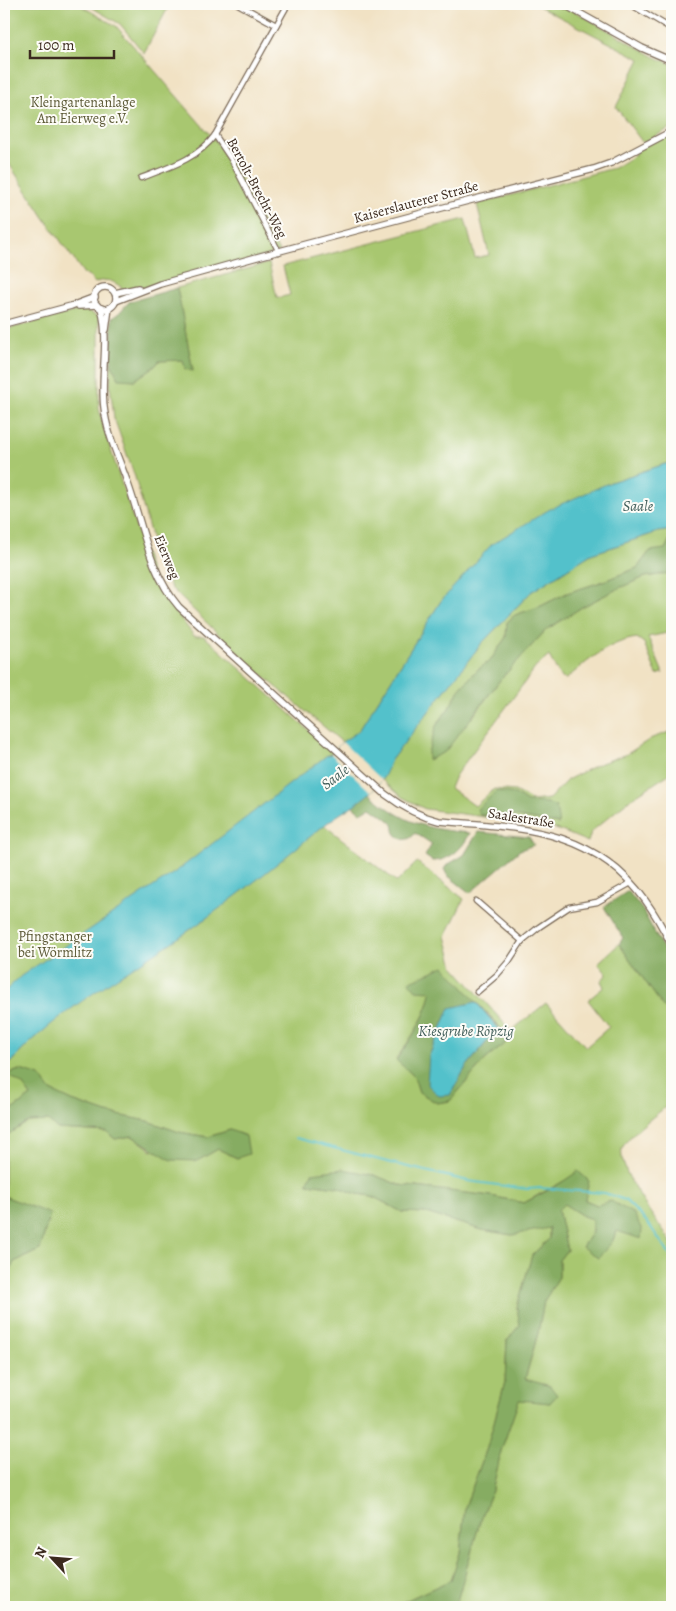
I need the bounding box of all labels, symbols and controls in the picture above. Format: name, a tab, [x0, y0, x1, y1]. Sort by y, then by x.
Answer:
scale bar	[30, 28, 114, 60]
text: 100 m	[38, 35, 75, 55]
park label: Kleingartenanlage Am Eierweg e.V.	[31, 93, 135, 128]
street label: Bertolt-Brecht-Weg	[222, 134, 292, 242]
street label: Kaiserslauterer Straße	[352, 176, 480, 228]
water label: Saale	[623, 496, 654, 516]
street label: Eierweg	[149, 532, 185, 582]
water label: Saale	[317, 760, 354, 794]
street label: Saalestraße	[487, 803, 555, 833]
park label: Pfingstanger bei Wörmlitz	[18, 927, 92, 962]
water label: Kiesgrube Röpzig	[418, 1021, 514, 1041]
north arrow	[28, 1534, 78, 1584]
text: N	[30, 1544, 52, 1561]

